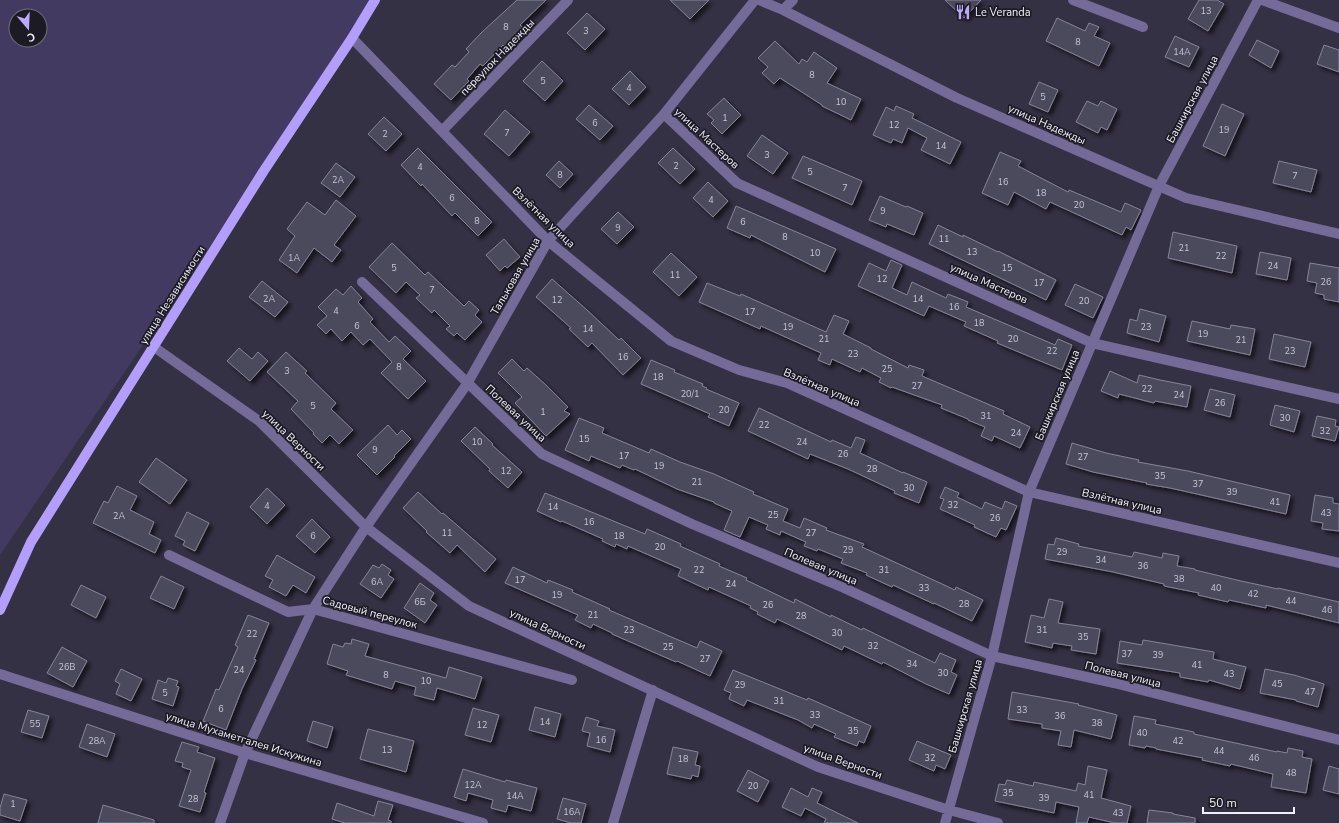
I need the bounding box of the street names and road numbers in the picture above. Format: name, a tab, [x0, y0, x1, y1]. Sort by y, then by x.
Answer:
street label: переулок Надежды	[457, 16, 538, 99]
street label: Башкирская улица	[1163, 53, 1222, 146]
street label: улица Надежды	[1006, 101, 1088, 148]
street label: улица Мастеров	[671, 104, 742, 172]
street label: Взлётная улица	[509, 184, 578, 251]
street label: Тальковая улица	[487, 235, 544, 318]
street label: улица Независимости	[136, 243, 209, 347]
street label: улица Мастеров	[948, 260, 1030, 307]
street label: Башкирская улица	[1032, 348, 1083, 443]
street label: Взлётная улица	[781, 365, 862, 410]
street label: Полевая улица	[482, 381, 549, 446]
street label: улица Верности	[259, 406, 329, 474]
street label: Взлётная улица	[1080, 485, 1164, 518]
street label: Полевая улица	[782, 544, 860, 589]
street label: Садовый переулок	[321, 593, 419, 632]
street label: улица Верности	[507, 605, 588, 654]
street label: Башкирская улица	[945, 657, 986, 755]
street label: Полевая улица	[1083, 658, 1163, 691]
street label: улица Мухаметгалея Искужина	[164, 709, 324, 770]
street label: улица Верности	[801, 740, 884, 783]

